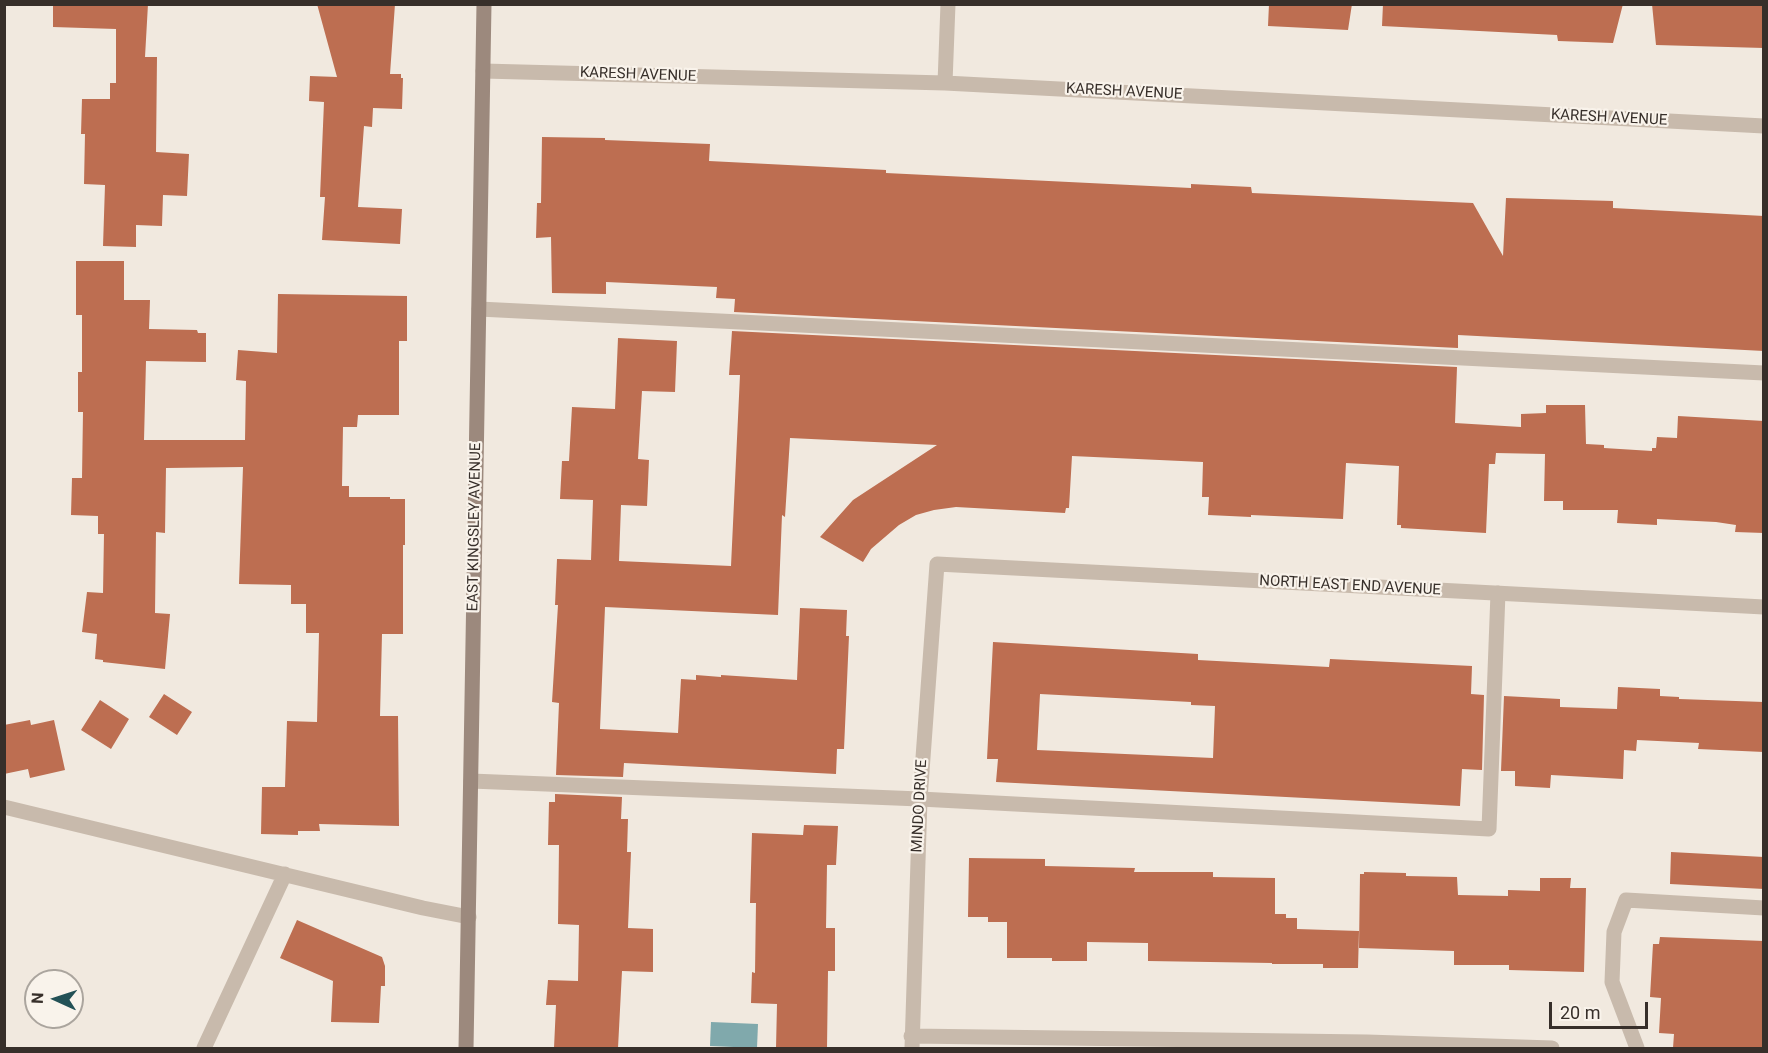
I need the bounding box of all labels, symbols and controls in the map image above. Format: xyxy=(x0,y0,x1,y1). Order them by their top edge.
street label: KARESH AVENUE xyxy=(579,64,697,86)
street label: KARESH AVENUE xyxy=(1065,80,1183,104)
street label: KARESH AVENUE xyxy=(1550,106,1668,130)
street label: EAST KINGSLEY AVENUE xyxy=(465,442,485,612)
street label: NORTH EAST END AVENUE xyxy=(1259,572,1441,600)
street label: MINDO DRIVE xyxy=(909,759,931,853)
north arrow xyxy=(24,969,84,1029)
scale bar xyxy=(1552,990,1651,1028)
text: N xyxy=(28,992,47,1004)
text: 20 m xyxy=(1560,1002,1600,1023)

